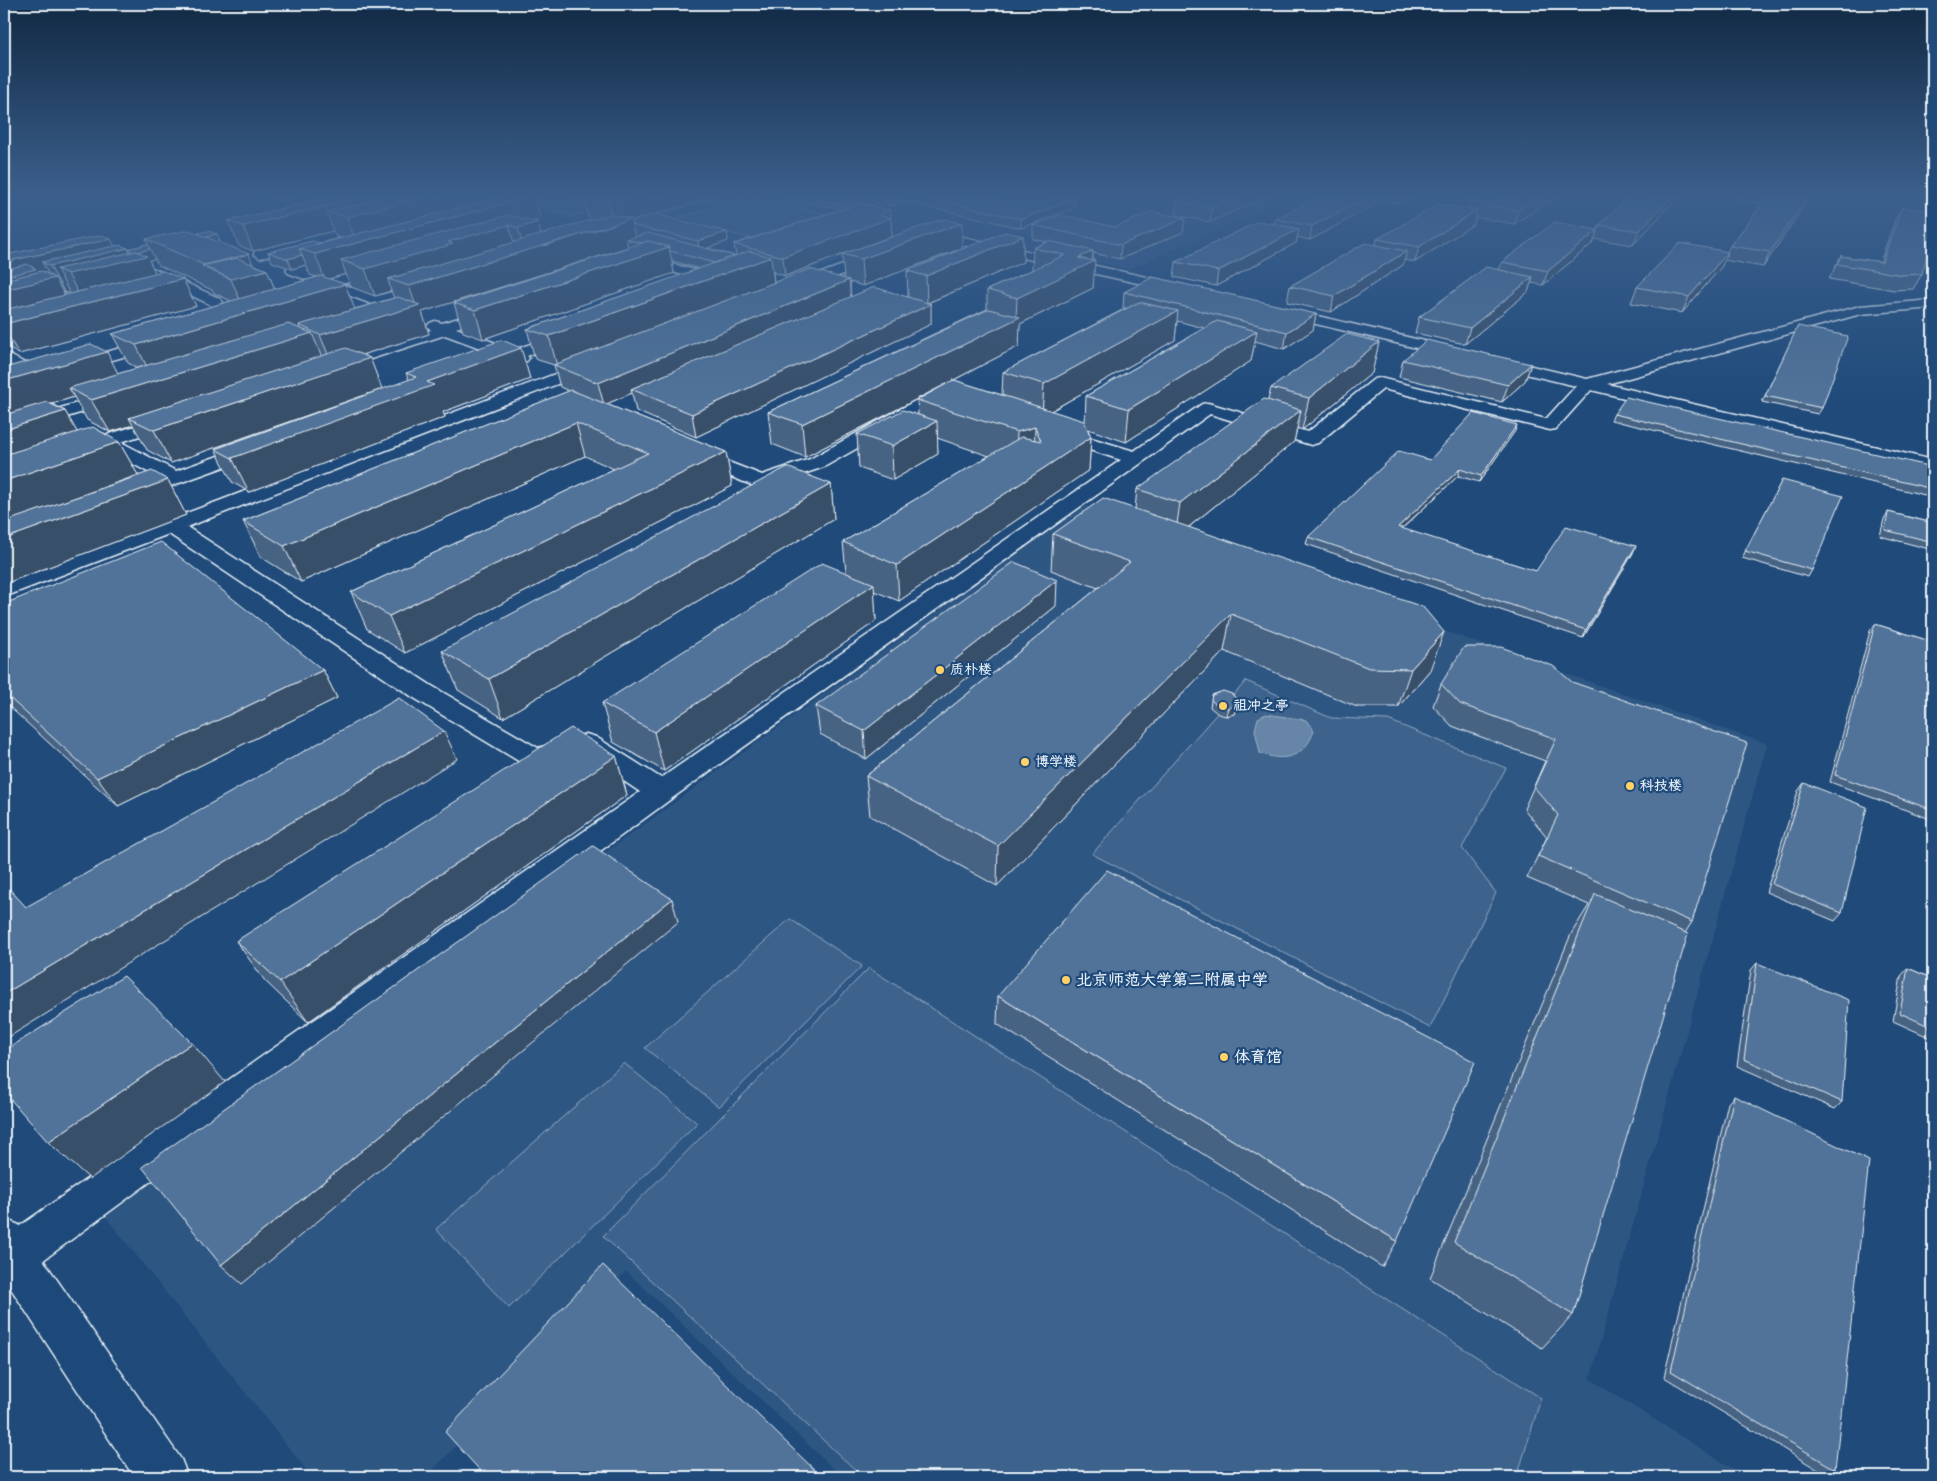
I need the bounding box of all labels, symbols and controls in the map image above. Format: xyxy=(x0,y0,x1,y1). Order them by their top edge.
place label: 质朴楼 xyxy=(950,659,992,681)
marker: 质朴楼 xyxy=(934,664,946,676)
place label: 祖冲之亭 xyxy=(1233,695,1289,717)
marker: 祖冲之亭 xyxy=(1217,700,1229,712)
place label: 博学楼 xyxy=(1035,751,1077,773)
marker: 博学楼 xyxy=(1019,756,1031,768)
place label: 科技楼 xyxy=(1640,775,1682,797)
marker: 科技楼 xyxy=(1624,780,1636,792)
place label: 北京师范大学第二附属中学 xyxy=(1076,968,1268,993)
marker: 北京师范大学第二附属中学 xyxy=(1060,974,1072,986)
place label: 体育馆 xyxy=(1234,1045,1282,1070)
marker: 体育馆 xyxy=(1218,1051,1230,1063)

